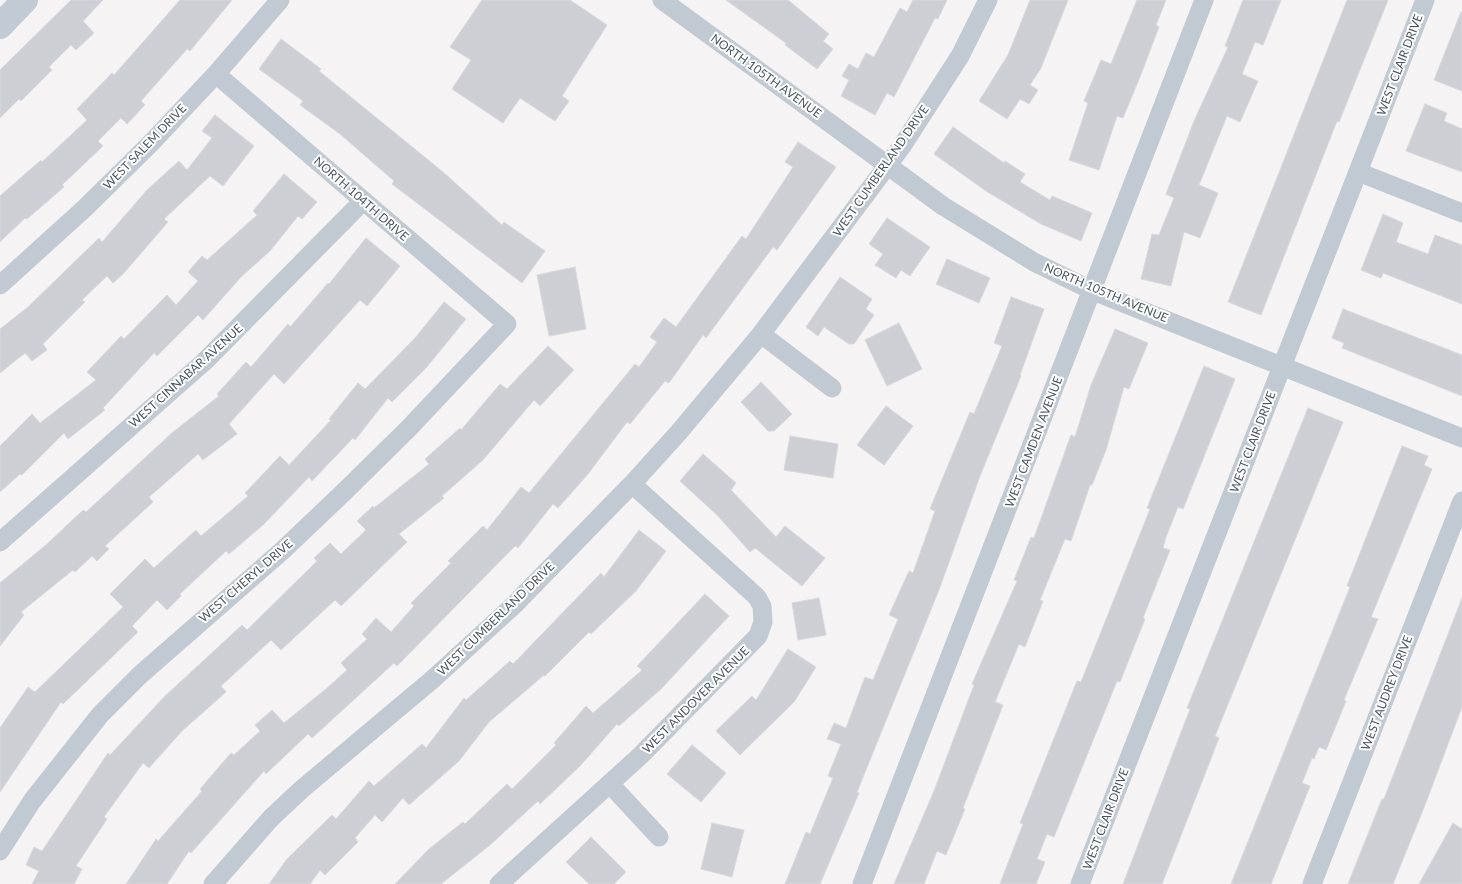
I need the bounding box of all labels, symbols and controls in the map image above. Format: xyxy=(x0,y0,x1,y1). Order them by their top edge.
street label: WEST CLAIR DRIVE xyxy=(1374,12,1426,118)
street label: NORTH 105TH AVENUE xyxy=(708,31,824,121)
street label: WEST SALEM DRIVE xyxy=(101,101,189,193)
street label: WEST CUMBERLAND DRIVE xyxy=(830,103,932,239)
street label: NORTH 104TH DRIVE xyxy=(311,154,411,244)
street label: NORTH 105TH AVENUE xyxy=(1042,260,1170,326)
street label: WEST CINNABAR AVENUE xyxy=(126,321,246,431)
street label: WEST CAMDEN AVENUE xyxy=(1002,375,1066,509)
street label: WEST CLAIR DRIVE xyxy=(1227,389,1279,495)
street label: WEST CHERYL DRIVE xyxy=(196,536,296,626)
street label: WEST CUMBERLAND DRIVE xyxy=(435,559,557,679)
street label: WEST AUDREY DRIVE xyxy=(1358,633,1416,753)
street label: WEST ANDOVER AVENUE xyxy=(640,644,752,756)
street label: WEST CLAIR DRIVE xyxy=(1080,766,1132,872)

